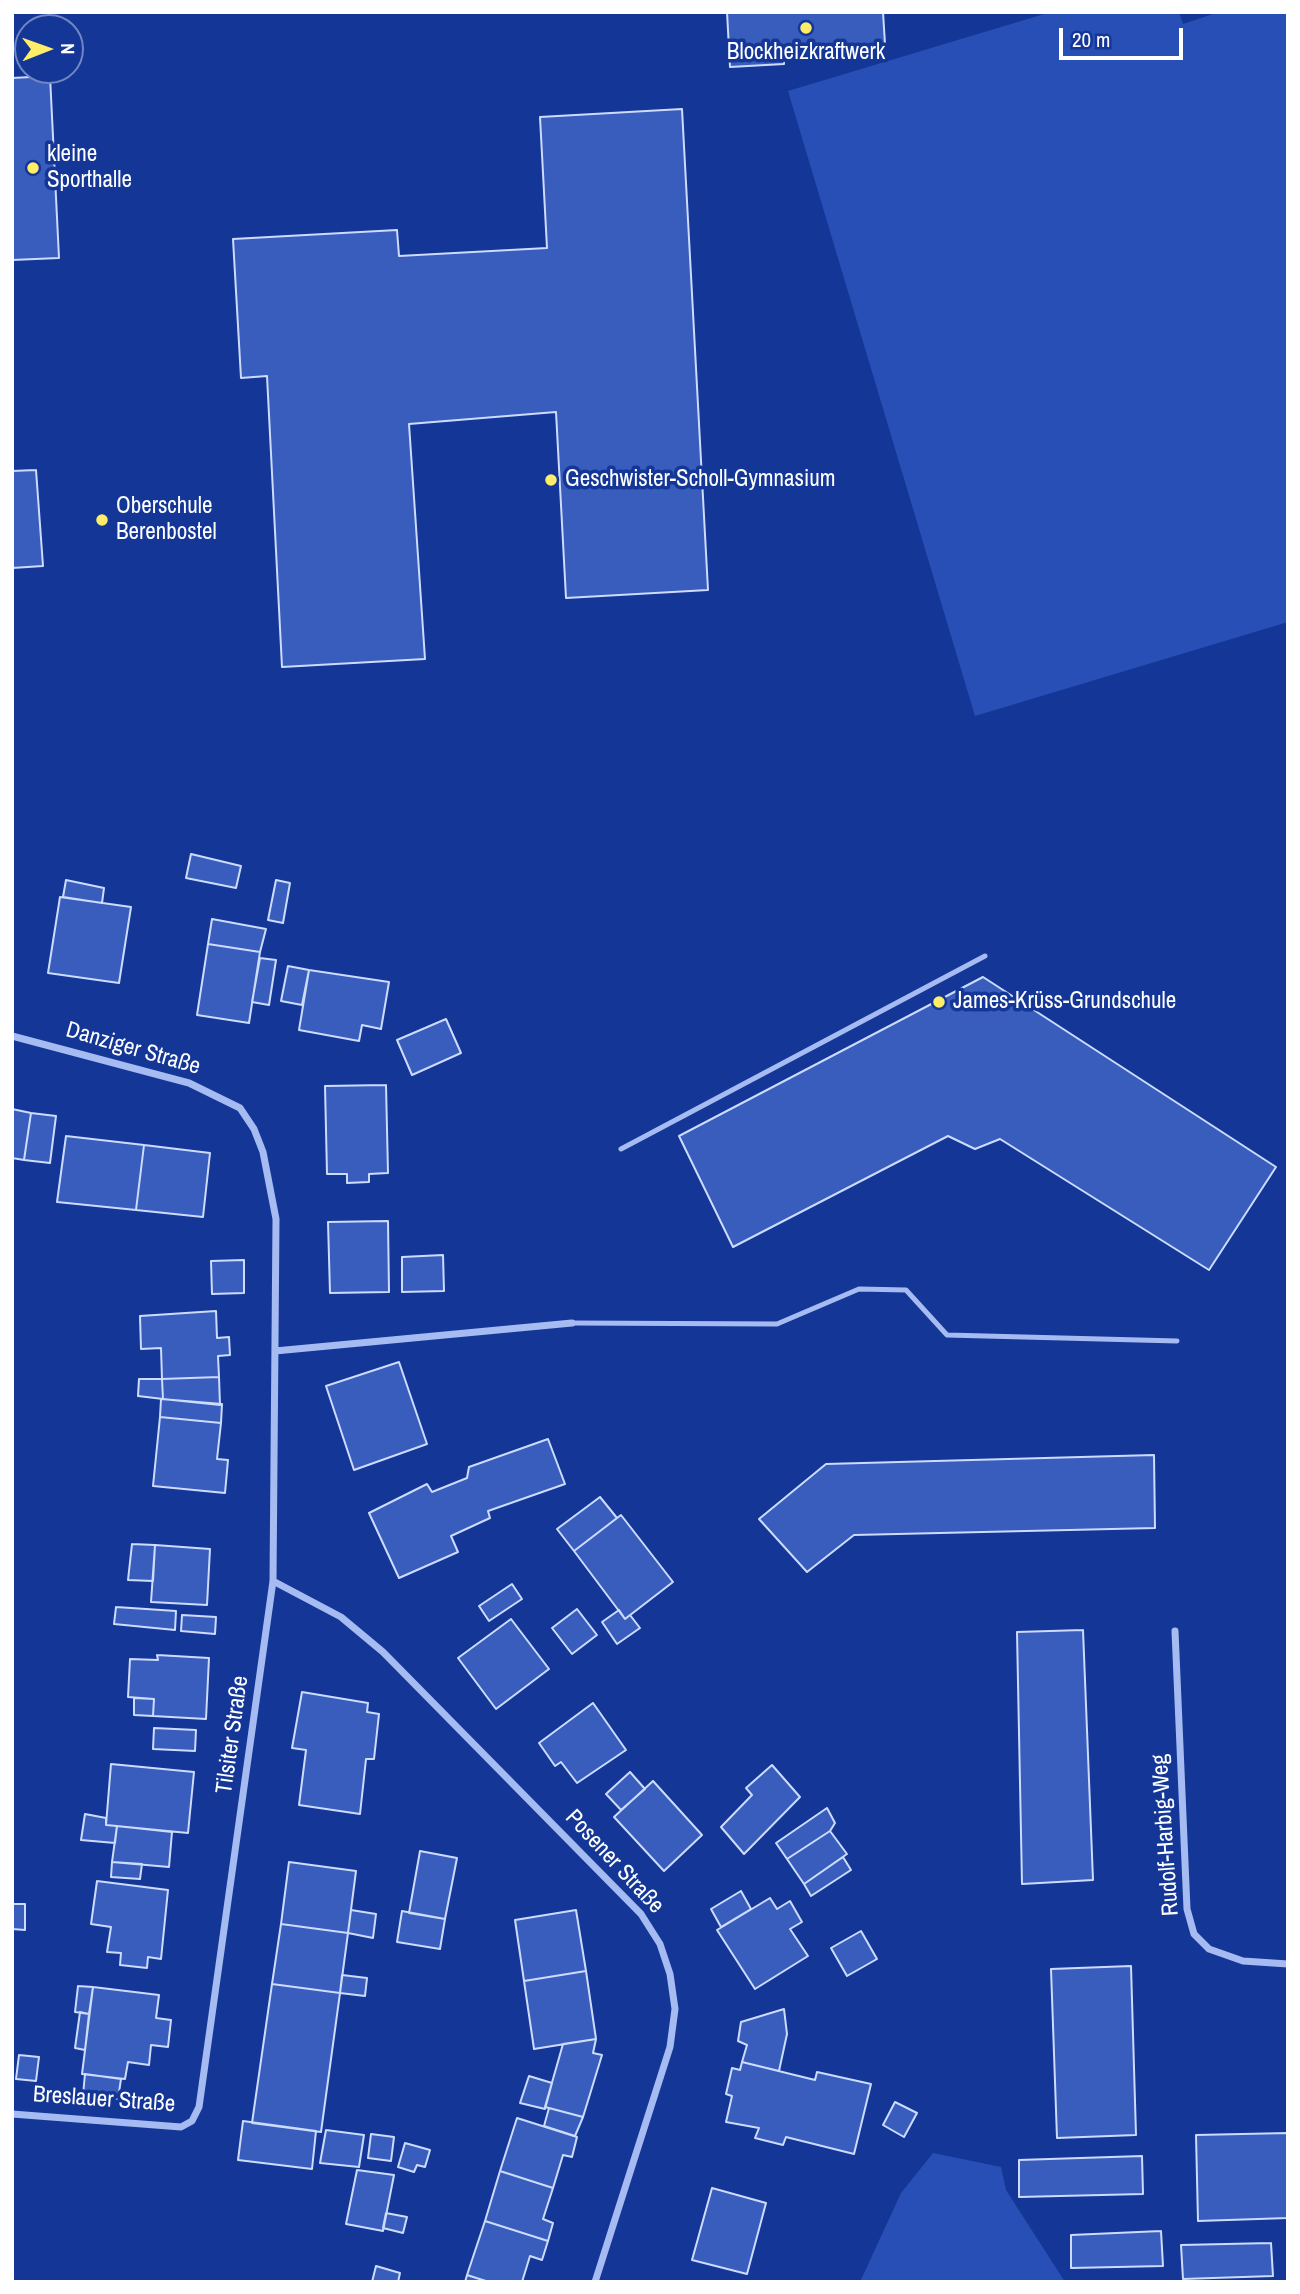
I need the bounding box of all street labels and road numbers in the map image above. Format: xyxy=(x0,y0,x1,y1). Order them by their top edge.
street label: Danziger Straße xyxy=(63,1017,203,1081)
street label: Tilsiter Straße xyxy=(211,1674,255,1796)
street label: Rudolf-Harbig-Weg xyxy=(1147,1753,1185,1917)
street label: Posener Straße xyxy=(559,1804,669,1920)
street label: Breslauer Straße xyxy=(32,2081,176,2119)

